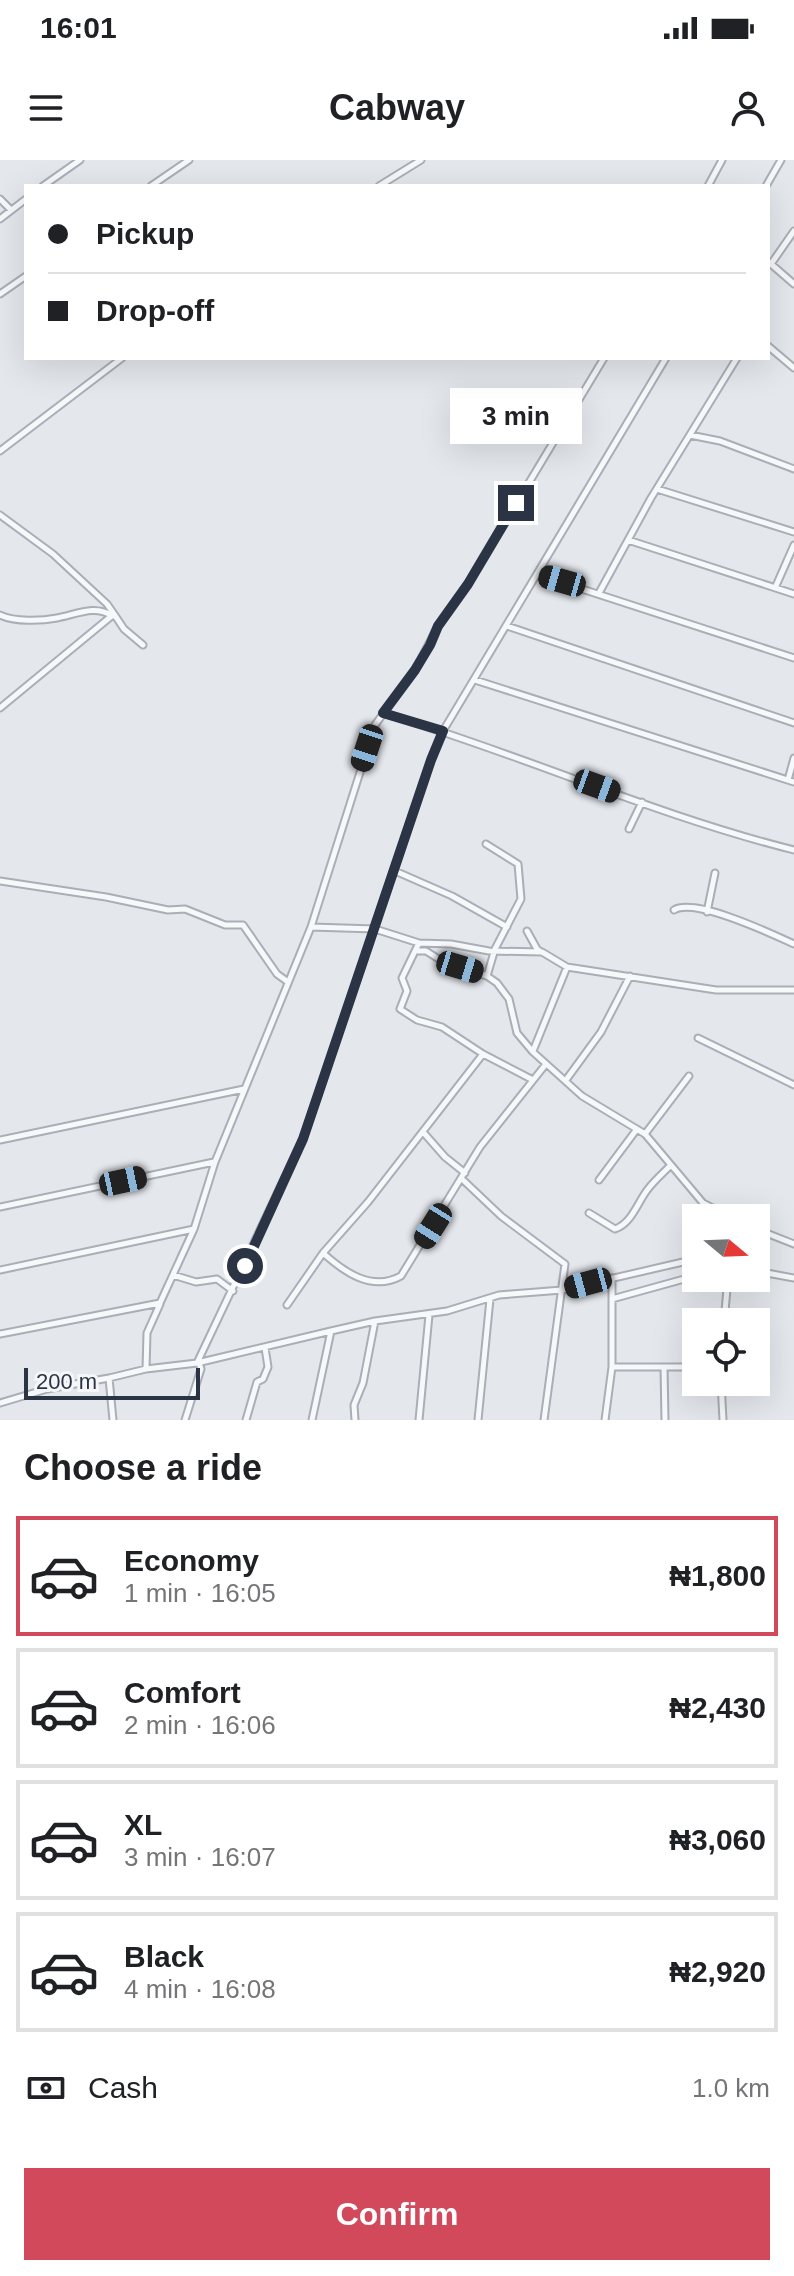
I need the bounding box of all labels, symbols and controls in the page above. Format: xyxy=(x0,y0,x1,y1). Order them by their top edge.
text: 16:01 xyxy=(40,11,117,44)
icon: menu xyxy=(24,86,68,130)
icon: person xyxy=(726,86,770,130)
text: Cabway xyxy=(329,87,465,128)
text: Pickup xyxy=(96,217,194,250)
text: Drop-off xyxy=(96,294,214,327)
callout: 3 min xyxy=(450,387,582,443)
text: 3 min xyxy=(482,401,550,431)
route end xyxy=(498,485,534,521)
car xyxy=(536,563,588,599)
car xyxy=(348,721,386,775)
car xyxy=(570,767,624,805)
car xyxy=(434,949,486,985)
car xyxy=(97,1164,149,1198)
car xyxy=(410,1199,456,1253)
north arrow xyxy=(682,1204,770,1292)
map controls xyxy=(682,1204,770,1396)
route start xyxy=(227,1248,263,1284)
car xyxy=(562,1265,614,1301)
button: locate xyxy=(682,1308,770,1396)
scale bar xyxy=(24,1364,200,1400)
text: 200 m xyxy=(36,1369,97,1394)
text: Choose a ride xyxy=(24,1447,262,1488)
icon: car xyxy=(28,1540,100,1612)
text: Economy xyxy=(124,1544,259,1577)
text: ₦1,800 xyxy=(669,1559,766,1592)
text: 1 min · 16:05 xyxy=(124,1578,276,1608)
icon: car xyxy=(28,1672,100,1744)
text: Comfort xyxy=(124,1676,241,1709)
text: ₦2,430 xyxy=(669,1691,766,1724)
text: 2 min · 16:06 xyxy=(124,1710,276,1740)
icon: car xyxy=(28,1804,100,1876)
text: XL xyxy=(124,1808,162,1841)
text: ₦3,060 xyxy=(669,1823,766,1856)
text: 3 min · 16:07 xyxy=(124,1842,276,1872)
icon: car xyxy=(28,1936,100,2008)
text: Black xyxy=(124,1940,204,1973)
text: ₦2,920 xyxy=(669,1955,766,1988)
text: 4 min · 16:08 xyxy=(124,1974,276,2004)
icon: cash xyxy=(24,2066,68,2110)
text: Cash xyxy=(88,2071,158,2104)
text: 1.0 km xyxy=(692,2073,770,2103)
button: Confirm xyxy=(24,2168,770,2260)

